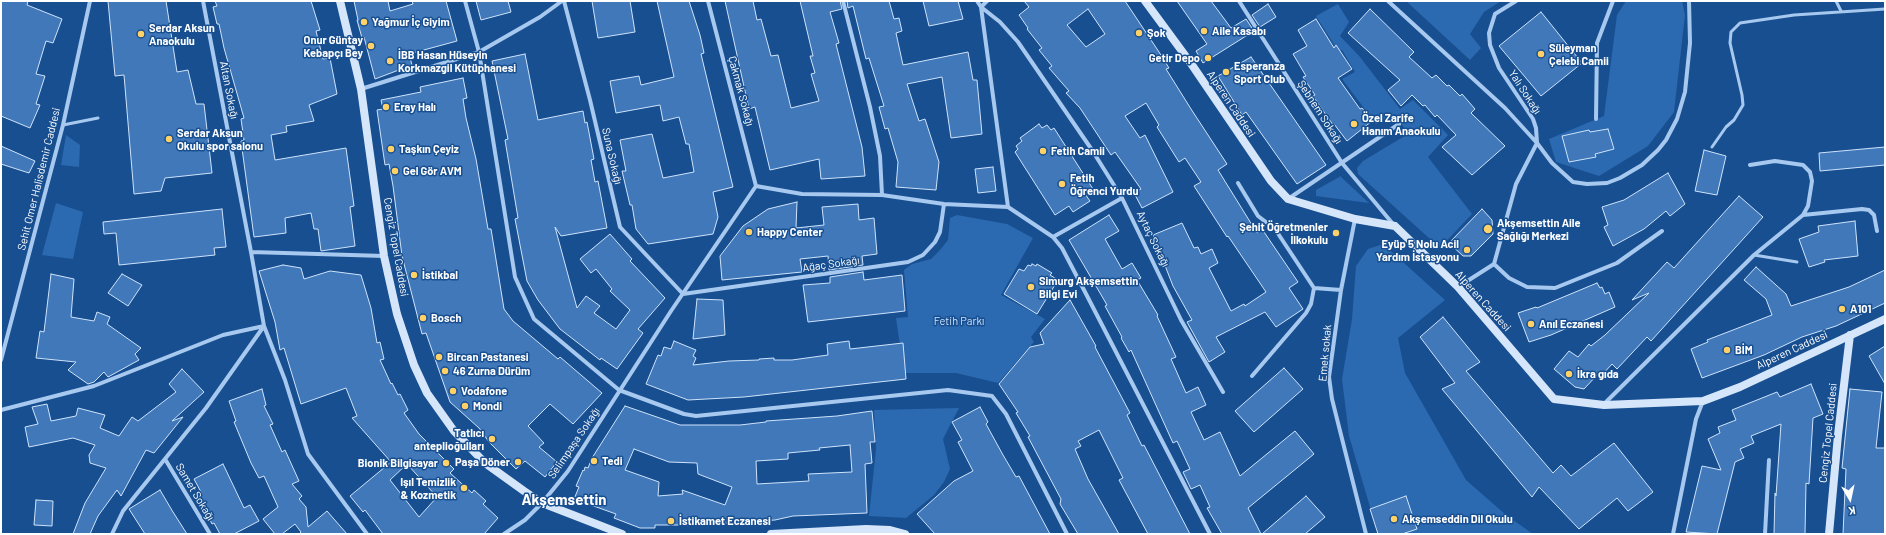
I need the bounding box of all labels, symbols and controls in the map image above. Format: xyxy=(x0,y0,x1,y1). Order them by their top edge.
place label: Yağmur İç Giyim xyxy=(372,15,450,29)
marker: Yağmur İç Giyim xyxy=(359,17,369,27)
place label: Serdar Aksun Anaokulu xyxy=(149,21,215,47)
place label: Aile Kasabı xyxy=(1212,24,1266,38)
place label: Şok xyxy=(1147,26,1166,40)
marker: Aile Kasabı xyxy=(1199,26,1209,36)
marker: Şok xyxy=(1134,28,1144,38)
marker: Serdar Aksun Anaokulu xyxy=(136,29,146,39)
place label: Onur Güntay Kebapçı Bey xyxy=(303,33,363,59)
marker: Onur Güntay Kebapçı Bey xyxy=(366,41,376,51)
place label: Süleyman Çelebi Camii xyxy=(1549,41,1609,67)
place label: İBB Hasan Hüseyin Korkmazgil Kütüphanesi xyxy=(398,48,516,74)
marker: Süleyman Çelebi Camii xyxy=(1536,49,1546,59)
place label: Getir Depo xyxy=(1149,51,1200,65)
marker: Getir Depo xyxy=(1203,53,1213,63)
street label: Çakmak Sokağı xyxy=(725,55,757,127)
marker: İBB Hasan Hüseyin Korkmazgil Kütüphanesi xyxy=(385,56,395,66)
place label: Esperanza Sport Club xyxy=(1234,59,1285,85)
street label: Altan Sokağı xyxy=(217,60,241,120)
marker: Esperanza Sport Club xyxy=(1221,67,1231,77)
street label: Yalı Sokağı xyxy=(1506,67,1544,117)
street label: Alperen Caddesi xyxy=(1204,68,1258,140)
street label: Şebnem Sokağı xyxy=(1295,78,1345,146)
place label: Eray Halı xyxy=(394,100,436,114)
marker: Eray Halı xyxy=(381,102,391,112)
street label: Sehit Omer Halisdemir Caddesi xyxy=(15,106,63,252)
place label: Özel Zarife Hanım Anaokulu xyxy=(1362,111,1441,137)
marker: Özel Zarife Hanım Anaokulu xyxy=(1349,119,1359,129)
place label: Serdar Aksun Okulu spor salonu xyxy=(177,126,263,152)
street label: Suna Sokağı xyxy=(599,126,625,186)
marker: Serdar Aksun Okulu spor salonu xyxy=(164,134,174,144)
place label: Taşkın Çeyiz xyxy=(399,142,459,156)
marker: Taşkın Çeyiz xyxy=(386,144,396,154)
place label: Fetih Camii xyxy=(1051,144,1105,158)
marker: Fetih Camii xyxy=(1038,146,1048,156)
place label: Gel Gör AVM xyxy=(403,164,462,178)
marker: Gel Gör AVM xyxy=(390,166,400,176)
place label: Fetih Öğrenci Yurdu xyxy=(1070,171,1138,197)
marker: Fetih Öğrenci Yurdu xyxy=(1057,179,1067,189)
street label: Cengiz Topel Caddesi xyxy=(381,196,411,298)
street label: Aytaç Sokağı xyxy=(1134,209,1172,269)
place label: Akşemsettin Aile Sağlığı Merkezi xyxy=(1497,216,1581,242)
place label: Şehit Öğretmenler İlkokulu xyxy=(1239,220,1328,246)
marker: Akşemsettin Aile Sağlığı Merkezi xyxy=(1482,223,1494,235)
place label: Happy Center xyxy=(757,225,823,239)
marker: Happy Center xyxy=(744,227,754,237)
marker: Şehit Öğretmenler İlkokulu xyxy=(1331,228,1341,238)
place label: Eyüp 5 Nolu Acil Yardım İstasyonu xyxy=(1376,237,1459,263)
marker: Eyüp 5 Nolu Acil Yardım İstasyonu xyxy=(1462,245,1472,255)
street label: Ağaç Sokağı xyxy=(802,253,860,275)
place label: İstikbal xyxy=(422,268,458,282)
street label: Alperen Caddesi xyxy=(1452,268,1514,334)
marker: İstikbal xyxy=(409,270,419,280)
place label: Simurg Akşemsettin Bilgi Evi xyxy=(1039,274,1138,300)
marker: Simurg Akşemsettin Bilgi Evi xyxy=(1026,282,1036,292)
place label: A101 xyxy=(1850,302,1871,316)
marker: A101 xyxy=(1837,304,1847,314)
place label: Bosch xyxy=(431,311,461,325)
marker: Bosch xyxy=(418,313,428,323)
park label: Fetih Parkı xyxy=(934,314,984,328)
place label: Anıl Eczanesi xyxy=(1539,317,1603,331)
marker: Anıl Eczanesi xyxy=(1526,319,1536,329)
street label: Emek sokak xyxy=(1316,324,1334,382)
street label: Alperen Caddesi xyxy=(1754,328,1830,372)
place label: BİM xyxy=(1735,343,1753,357)
marker: BİM xyxy=(1722,345,1732,355)
place label: Bircan Pastanesi xyxy=(447,350,529,364)
marker: Bircan Pastanesi xyxy=(434,352,444,362)
place label: 46 Zurna Dürüm xyxy=(453,364,530,378)
marker: 46 Zurna Dürüm xyxy=(440,366,450,376)
place label: İkra gıda xyxy=(1577,367,1619,381)
marker: İkra gıda xyxy=(1564,369,1574,379)
street label: Cengiz Topel Caddesi xyxy=(1816,382,1840,484)
place label: Vodafone xyxy=(461,384,507,398)
marker: Vodafone xyxy=(448,386,458,396)
place label: Mondi xyxy=(473,399,502,413)
marker: Mondi xyxy=(460,401,470,411)
street label: Selimpaşa Sokağı xyxy=(545,405,603,481)
place label: Tatlıcı anteplioğulları xyxy=(414,426,484,452)
marker: Tatlıcı anteplioğulları xyxy=(487,434,497,444)
place label: Tedi xyxy=(602,454,623,468)
place label: Paşa Döner xyxy=(455,455,510,469)
place label: Bionik Bilgisayar xyxy=(358,456,438,470)
marker: Tedi xyxy=(589,456,599,466)
marker: Paşa Döner xyxy=(513,457,523,467)
marker: Bionik Bilgisayar xyxy=(441,458,451,468)
street label: Samet Sokağı xyxy=(173,461,217,523)
place label: Işıl Temizlik & Kozmetik xyxy=(400,475,456,501)
north arrow xyxy=(1830,479,1870,519)
marker: Işıl Temizlik & Kozmetik xyxy=(459,483,469,493)
district label: Akşemsettin xyxy=(521,491,607,509)
text: K xyxy=(1848,504,1856,518)
place label: Akşemseddin Dil Okulu xyxy=(1402,512,1513,526)
place label: İstikamet Eczanesi xyxy=(679,514,771,528)
marker: Akşemseddin Dil Okulu xyxy=(1389,514,1399,524)
marker: İstikamet Eczanesi xyxy=(666,516,676,526)

